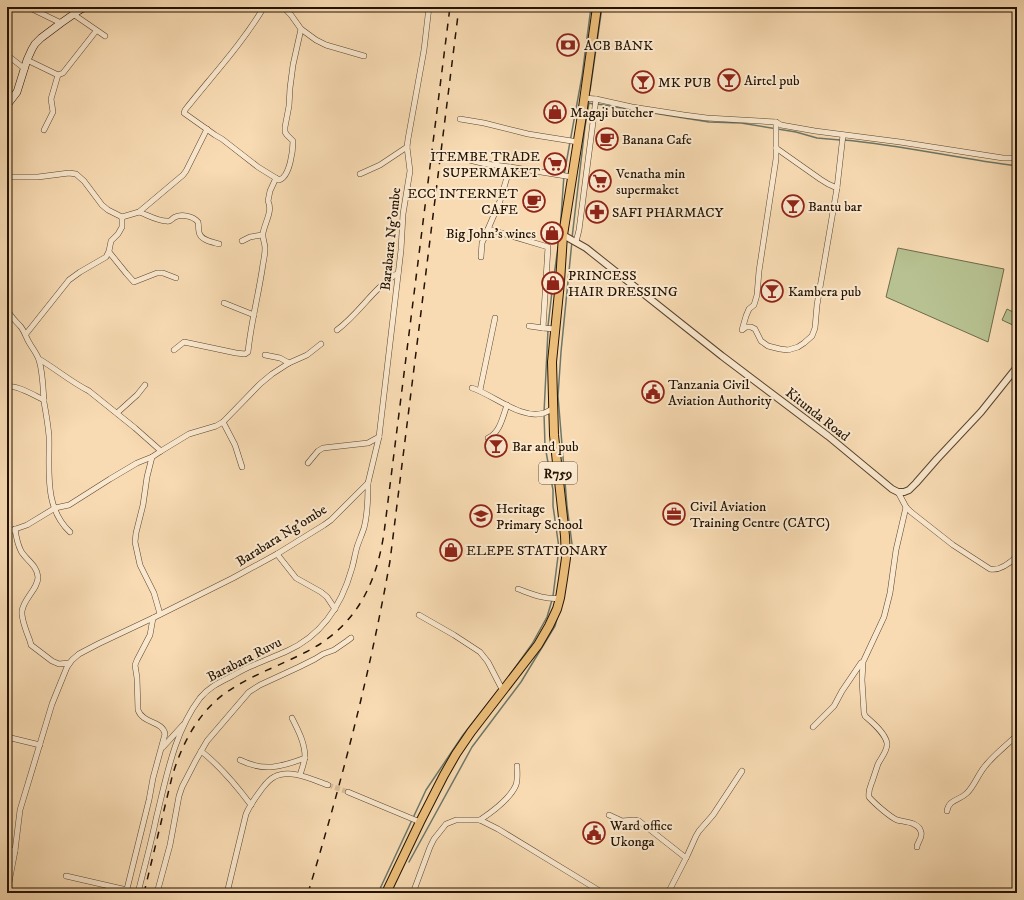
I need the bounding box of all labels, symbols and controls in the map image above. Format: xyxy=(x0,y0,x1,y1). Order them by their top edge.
bank icon: ACB BANK xyxy=(555,32,581,58)
place label: ACB BANK xyxy=(584,37,653,55)
bar icon: Airtel pub xyxy=(716,67,742,93)
bar icon: MK PUB xyxy=(630,69,656,95)
place label: Airtel pub xyxy=(744,72,800,90)
place label: MK PUB xyxy=(658,74,712,92)
shop icon: Magaji butcher xyxy=(542,99,568,125)
place label: Magaji butcher xyxy=(570,104,654,122)
cafe icon: Banana Cafe xyxy=(594,126,620,152)
place label: Banana Cafe xyxy=(622,131,692,149)
place label: ITEMBE TRADE SUPERMAKET xyxy=(430,148,540,182)
supermarket icon: ITEMBE TRADE SUPERMAKET xyxy=(542,151,568,177)
place label: Venatha min supermaket xyxy=(615,165,686,199)
supermarket icon: Venatha min supermaket xyxy=(587,168,613,194)
place label: ECC INTERNET CAFE xyxy=(407,185,518,219)
street label: Barabara Ng'ombe xyxy=(377,186,405,292)
cafe icon: ECC INTERNET CAFE xyxy=(521,188,547,214)
bar icon: Bantu bar xyxy=(780,193,806,219)
place label: Bantu bar xyxy=(808,198,863,216)
pharmacy icon: SAFI PHARMACY xyxy=(584,199,610,225)
place label: SAFI PHARMACY xyxy=(612,204,724,222)
shop icon: Big John's wines xyxy=(539,220,565,246)
place label: Big John's wines xyxy=(446,225,536,243)
place label: PRINCESS HAIR DRESSING xyxy=(568,267,678,301)
shop icon: PRINCESS HAIR DRESSING xyxy=(540,270,566,296)
bar icon: Kambera pub xyxy=(759,278,785,304)
place label: Kambera pub xyxy=(788,283,862,301)
place label: Tanzania Civil Aviation Authority xyxy=(668,376,772,410)
public building icon: Tanzania Civil Aviation Authority xyxy=(640,379,666,405)
street label: Kitunda Road xyxy=(782,384,853,446)
bar icon: Bar and pub xyxy=(483,433,509,459)
place label: Bar and pub xyxy=(512,438,579,456)
road number: R759 xyxy=(539,462,577,484)
place label: Civil Aviation Training Centre (CATC) xyxy=(690,498,830,532)
place label: Heritage Primary School xyxy=(496,500,583,534)
street label: Barabara Ng'ombe xyxy=(233,501,330,571)
office icon: Civil Aviation Training Centre (CATC) xyxy=(661,501,687,527)
school or university icon: Heritage Primary School xyxy=(468,503,494,529)
shop icon: ELEPE STATIONARY xyxy=(438,537,464,563)
place label: ELEPE STATIONARY xyxy=(466,542,607,560)
street label: Barabara Ruvu xyxy=(204,633,285,686)
place label: Ward office Ukonga xyxy=(609,817,673,851)
public building icon: Ward office Ukonga xyxy=(581,820,607,846)

